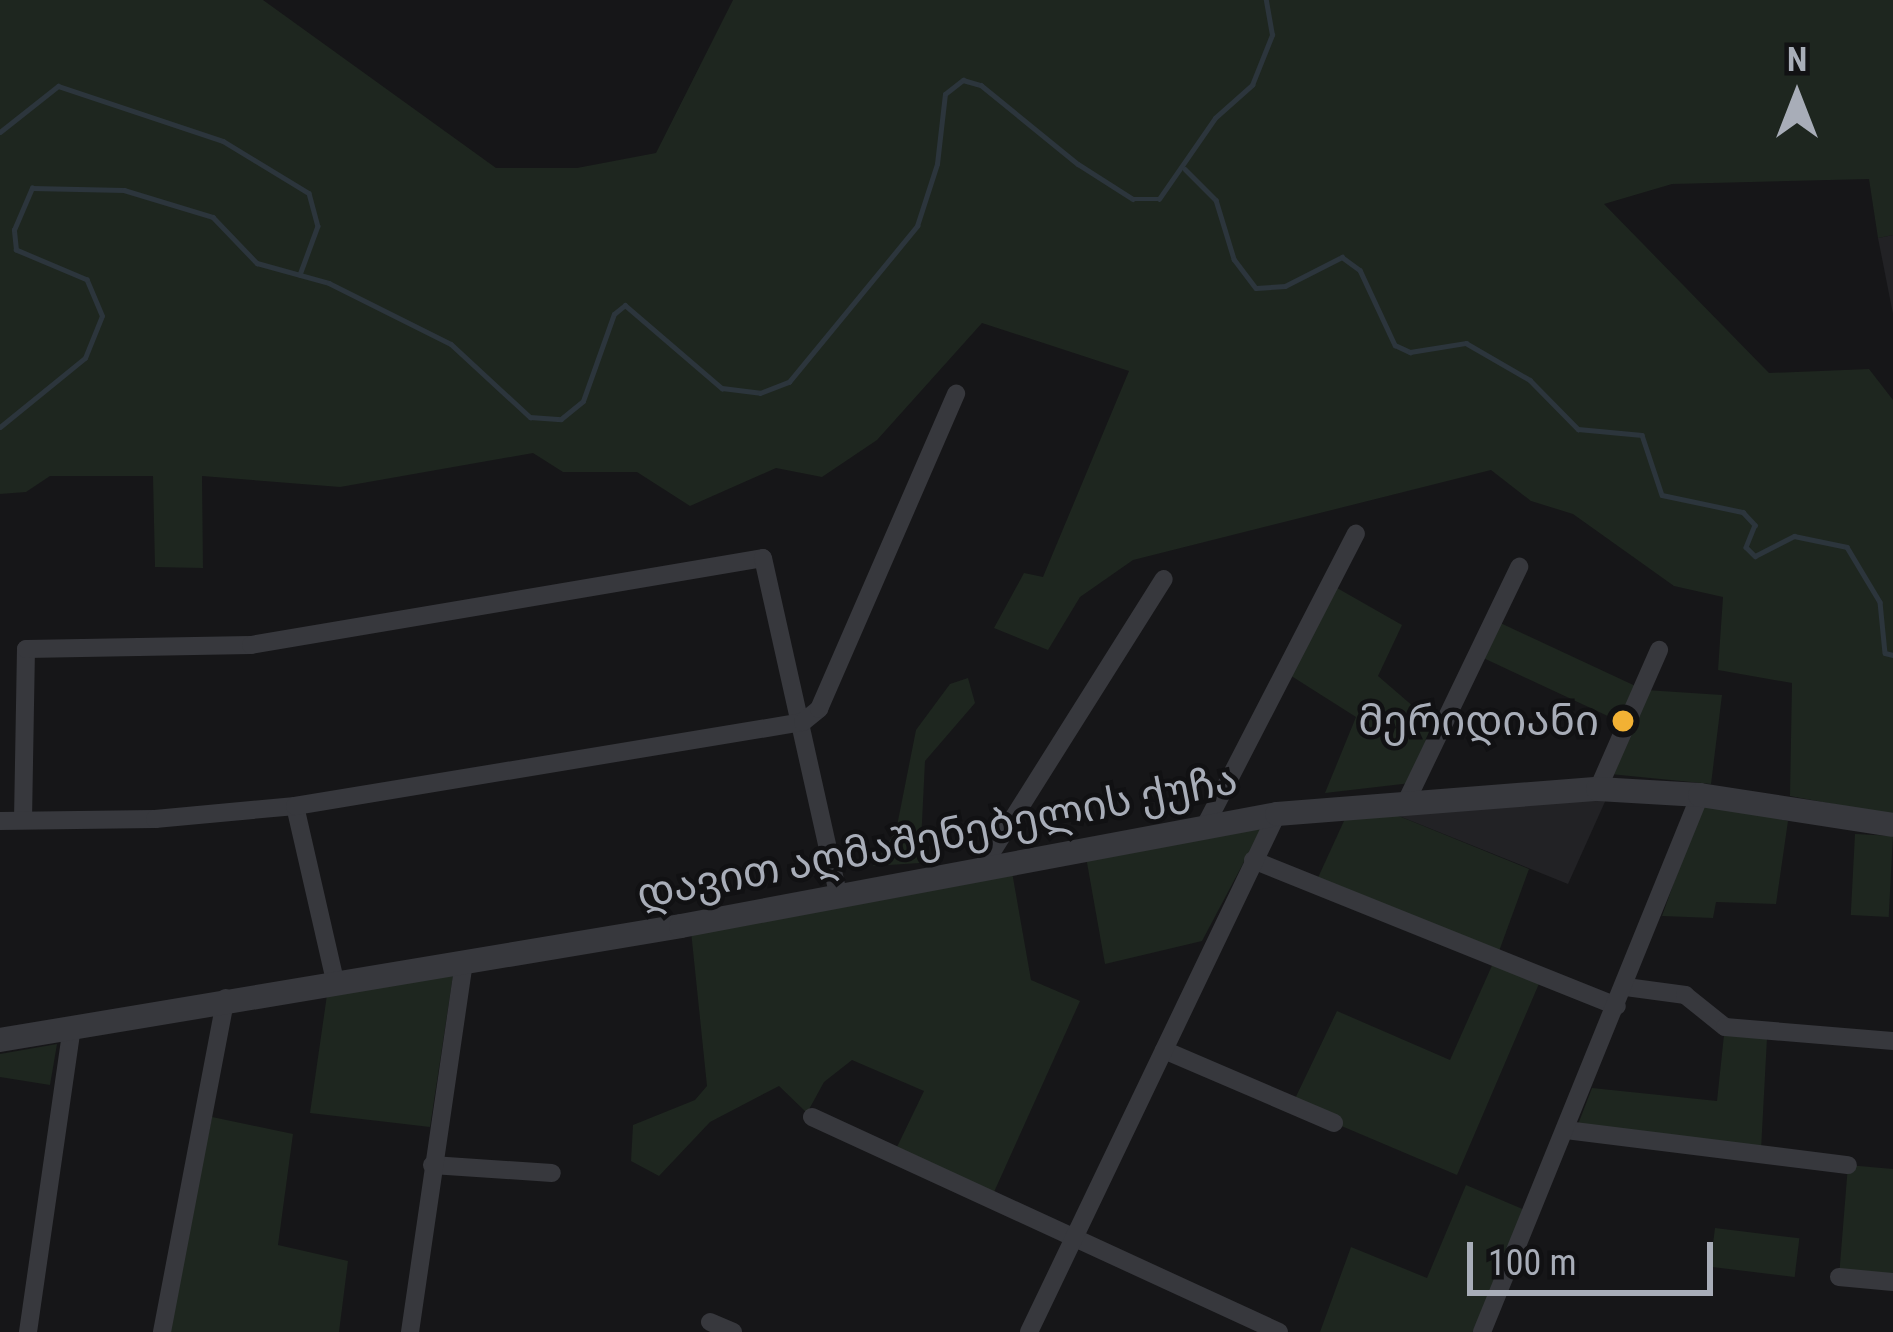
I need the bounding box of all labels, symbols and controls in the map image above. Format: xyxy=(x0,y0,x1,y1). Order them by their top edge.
north arrow xyxy=(1737,36,1857,156)
text: N xyxy=(1787,40,1807,79)
place label: მერიდიანი xyxy=(1358,696,1599,746)
marker: მერიდიანი xyxy=(1610,708,1636,734)
street label: დავით აღმაშენებელის ქუჩა xyxy=(633,754,1241,920)
scale bar xyxy=(1473,1218,1719,1292)
text: 100 m xyxy=(1488,1242,1577,1284)

